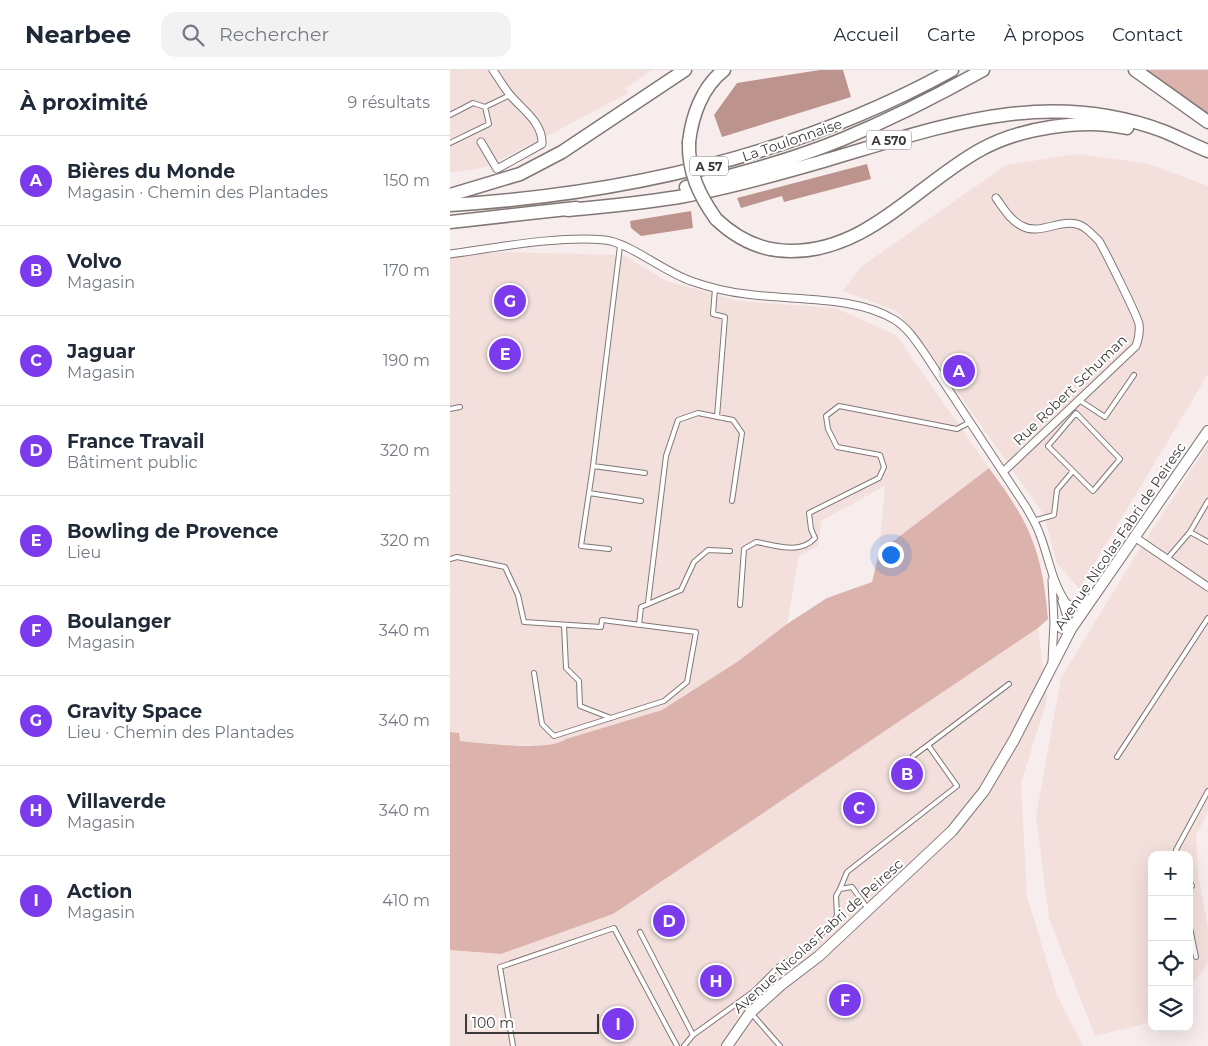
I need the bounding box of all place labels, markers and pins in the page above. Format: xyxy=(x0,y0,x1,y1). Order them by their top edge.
pin: G xyxy=(494,282,526,320)
pin: E xyxy=(489,335,521,373)
pin: A xyxy=(943,352,975,390)
pin: B xyxy=(891,755,923,793)
pin: C xyxy=(843,789,875,827)
pin: D xyxy=(653,902,685,940)
pin: H xyxy=(700,962,732,1000)
pin: F xyxy=(829,981,861,1019)
pin: I xyxy=(602,1005,634,1043)

